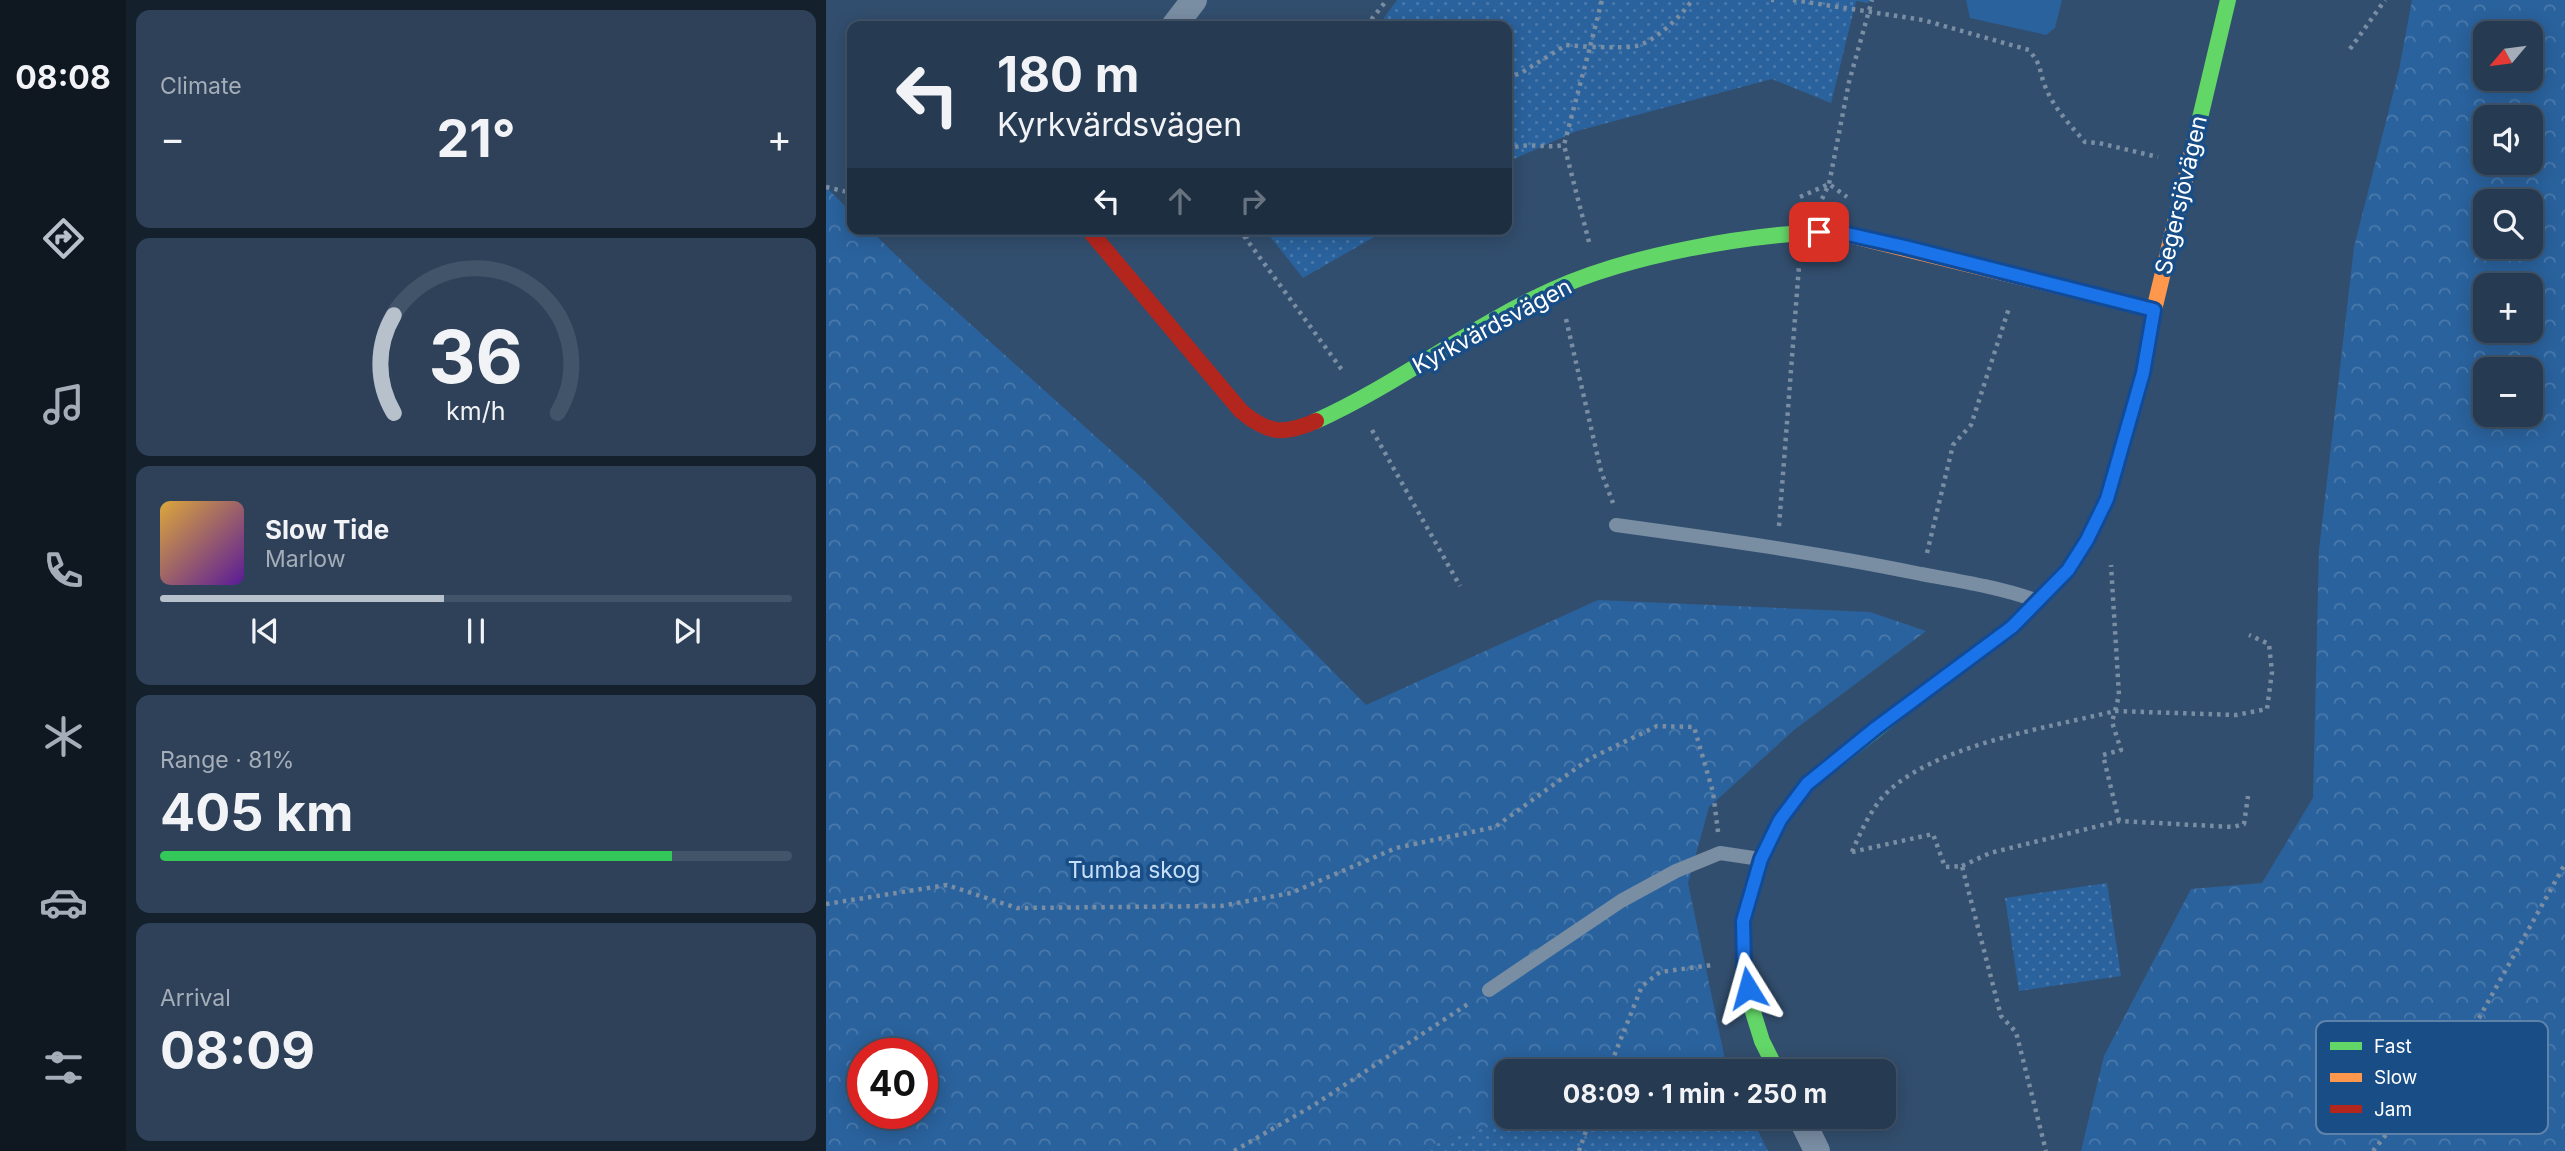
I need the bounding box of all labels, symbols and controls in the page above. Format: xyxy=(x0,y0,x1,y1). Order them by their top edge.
north arrow xyxy=(2473,21,2543,91)
map controls xyxy=(2473,21,2543,427)
text: 180 m xyxy=(997,45,1139,104)
icon: left xyxy=(882,49,973,140)
text: 08:08 xyxy=(15,58,111,97)
text: Climate xyxy=(160,72,242,100)
text: Kyrkvärdsvägen xyxy=(997,105,1242,144)
button: sound xyxy=(2473,105,2543,175)
text: 21° xyxy=(436,107,516,170)
street label: Segersjövägen xyxy=(2149,113,2213,277)
text: − xyxy=(160,115,185,161)
text: + xyxy=(767,115,792,161)
icon: left xyxy=(1088,182,1126,220)
icon: ahead xyxy=(1161,182,1199,220)
icon: right xyxy=(1234,182,1272,220)
button: search xyxy=(2473,189,2543,259)
pin xyxy=(1789,202,1849,262)
icon: arrive xyxy=(1800,213,1838,251)
icon: directions xyxy=(39,214,88,263)
street label: Kyrkvärdsvägen xyxy=(1408,272,1576,380)
button: + xyxy=(2473,273,2543,343)
text: 36 xyxy=(429,313,523,402)
button: − xyxy=(2473,357,2543,427)
icon: music xyxy=(39,380,88,429)
text: km/h xyxy=(446,396,506,426)
text: Slow Tide xyxy=(265,514,389,545)
text: Marlow xyxy=(265,545,345,573)
icon: phone xyxy=(39,546,88,595)
icon: previous xyxy=(246,612,284,650)
icon: pause xyxy=(457,612,495,650)
icon: next xyxy=(668,612,706,650)
icon: climate xyxy=(39,712,88,761)
text: Range · 81% xyxy=(160,746,294,774)
text: 405 km xyxy=(160,781,353,844)
park label: Tumba skog xyxy=(1068,856,1200,884)
icon: car xyxy=(39,878,88,927)
position arrow xyxy=(1711,951,1785,1025)
text: Arrival xyxy=(160,984,231,1012)
text: 08:09 xyxy=(160,1019,315,1082)
legend xyxy=(2316,1021,2548,1134)
text: Fast xyxy=(2374,1035,2412,1058)
speed limit sign: 40 xyxy=(847,1038,938,1129)
icon: filters xyxy=(39,1043,88,1092)
text: Slow xyxy=(2374,1066,2417,1089)
text: 08:09 · 1 min · 250 m xyxy=(1563,1078,1827,1109)
text: Jam xyxy=(2374,1098,2412,1121)

